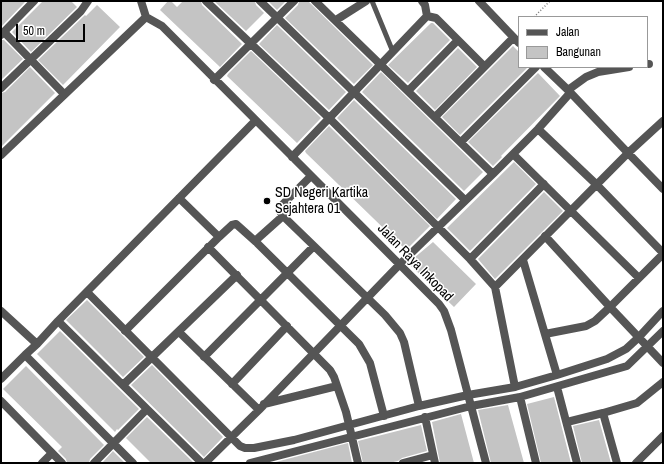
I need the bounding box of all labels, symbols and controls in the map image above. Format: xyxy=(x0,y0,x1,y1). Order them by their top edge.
scale bar xyxy=(18,16,87,42)
legend xyxy=(518,16,648,68)
text: 50 m xyxy=(23,23,45,39)
text: Jalan xyxy=(556,24,580,40)
text: Bangunan xyxy=(556,44,601,60)
place label: SD Negeri Kartika Sejahtera 01 xyxy=(275,185,368,218)
marker: SD Negeri Kartika Sejahtera 01 xyxy=(262,196,272,206)
street label: Jalan Raya Inkopad xyxy=(374,221,456,305)

